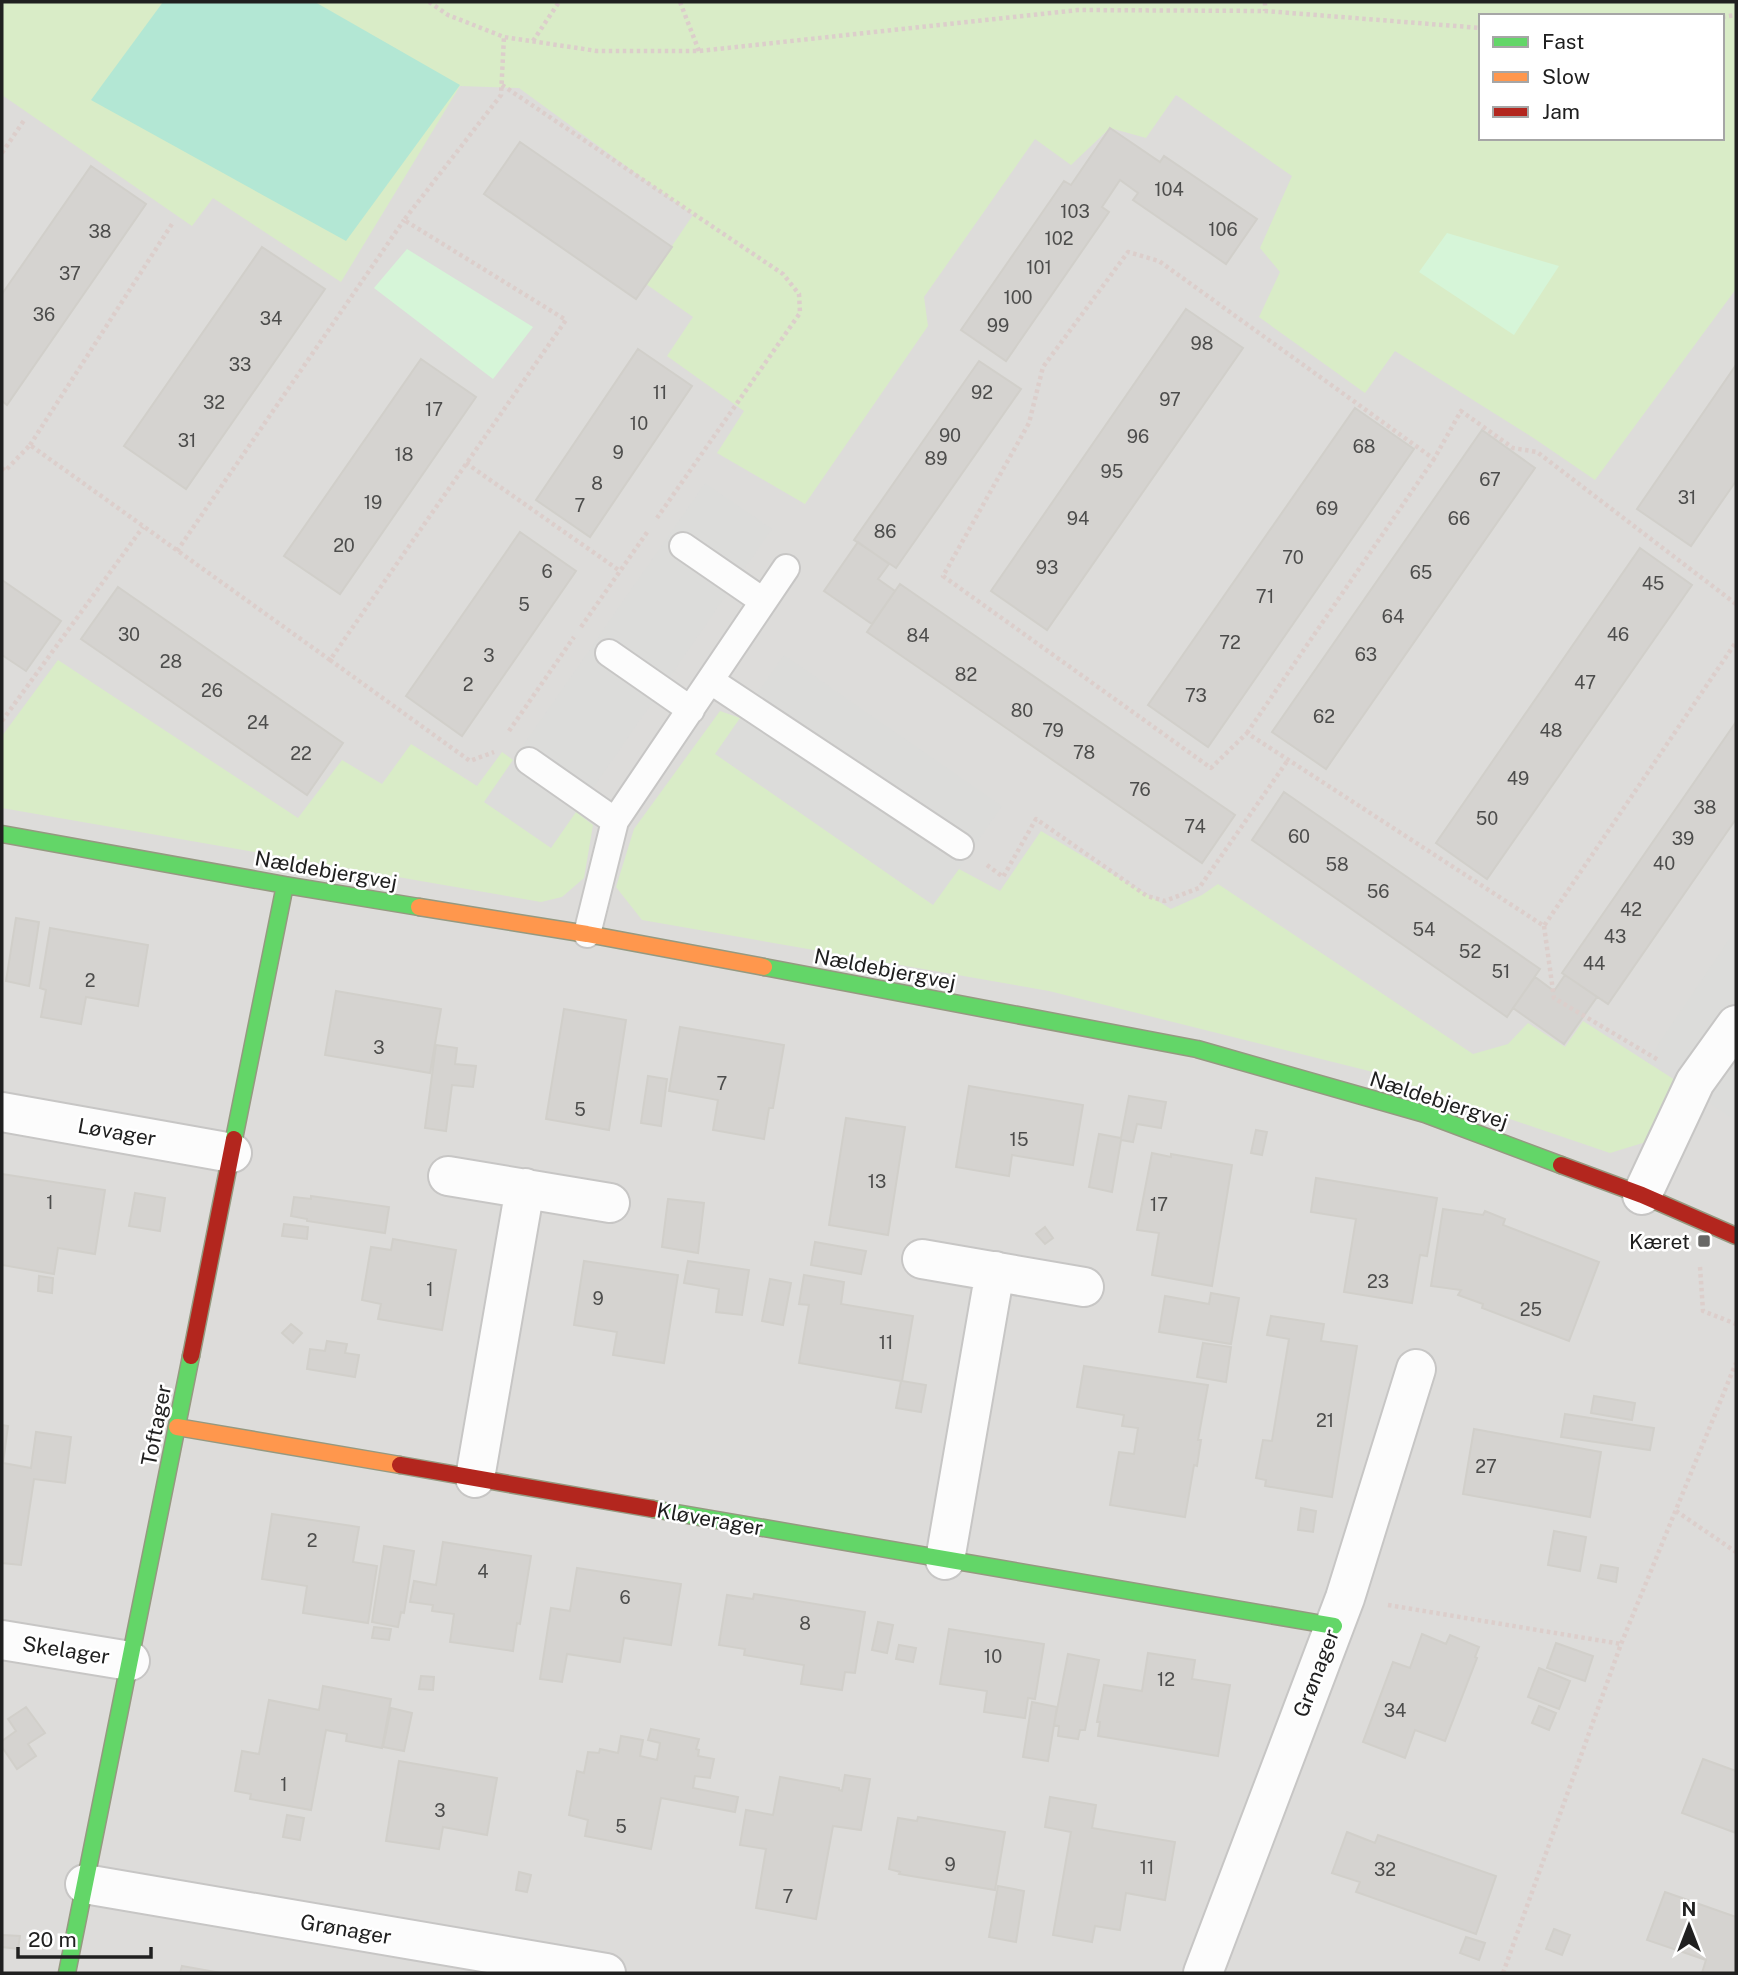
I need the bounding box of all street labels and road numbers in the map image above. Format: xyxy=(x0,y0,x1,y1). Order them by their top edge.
street label: Nældebjergvej xyxy=(253,845,399,895)
street label: Nældebjergvej xyxy=(812,943,958,995)
street label: Nældebjergvej xyxy=(1367,1066,1511,1134)
street label: Løvager xyxy=(76,1113,158,1151)
street label: Toftager xyxy=(136,1382,176,1468)
street label: Kløverager xyxy=(655,1497,765,1541)
street label: Grønager xyxy=(1288,1625,1344,1721)
street label: Skelager xyxy=(21,1631,111,1669)
street label: Grønager xyxy=(298,1909,394,1949)

